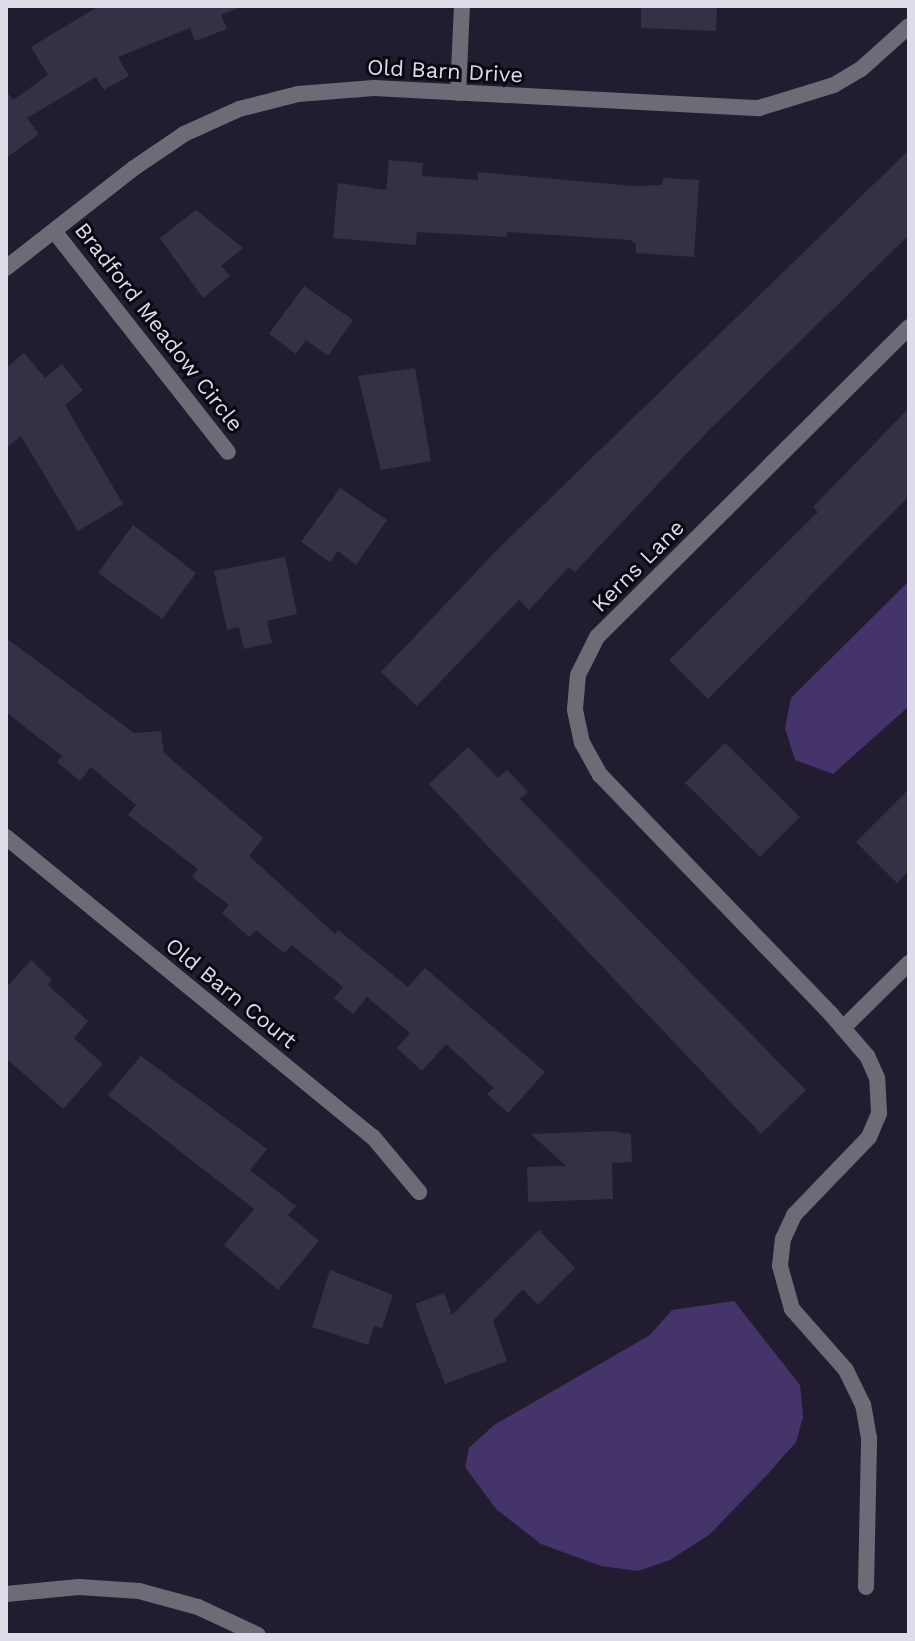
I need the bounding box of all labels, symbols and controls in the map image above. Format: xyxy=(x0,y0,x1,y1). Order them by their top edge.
street label: Old Barn Drive xyxy=(366,54,524,88)
street label: Bradford Meadow Circle xyxy=(69,217,249,437)
street label: Kerns Lane xyxy=(586,514,690,618)
street label: Old Barn Court xyxy=(160,932,302,1054)

